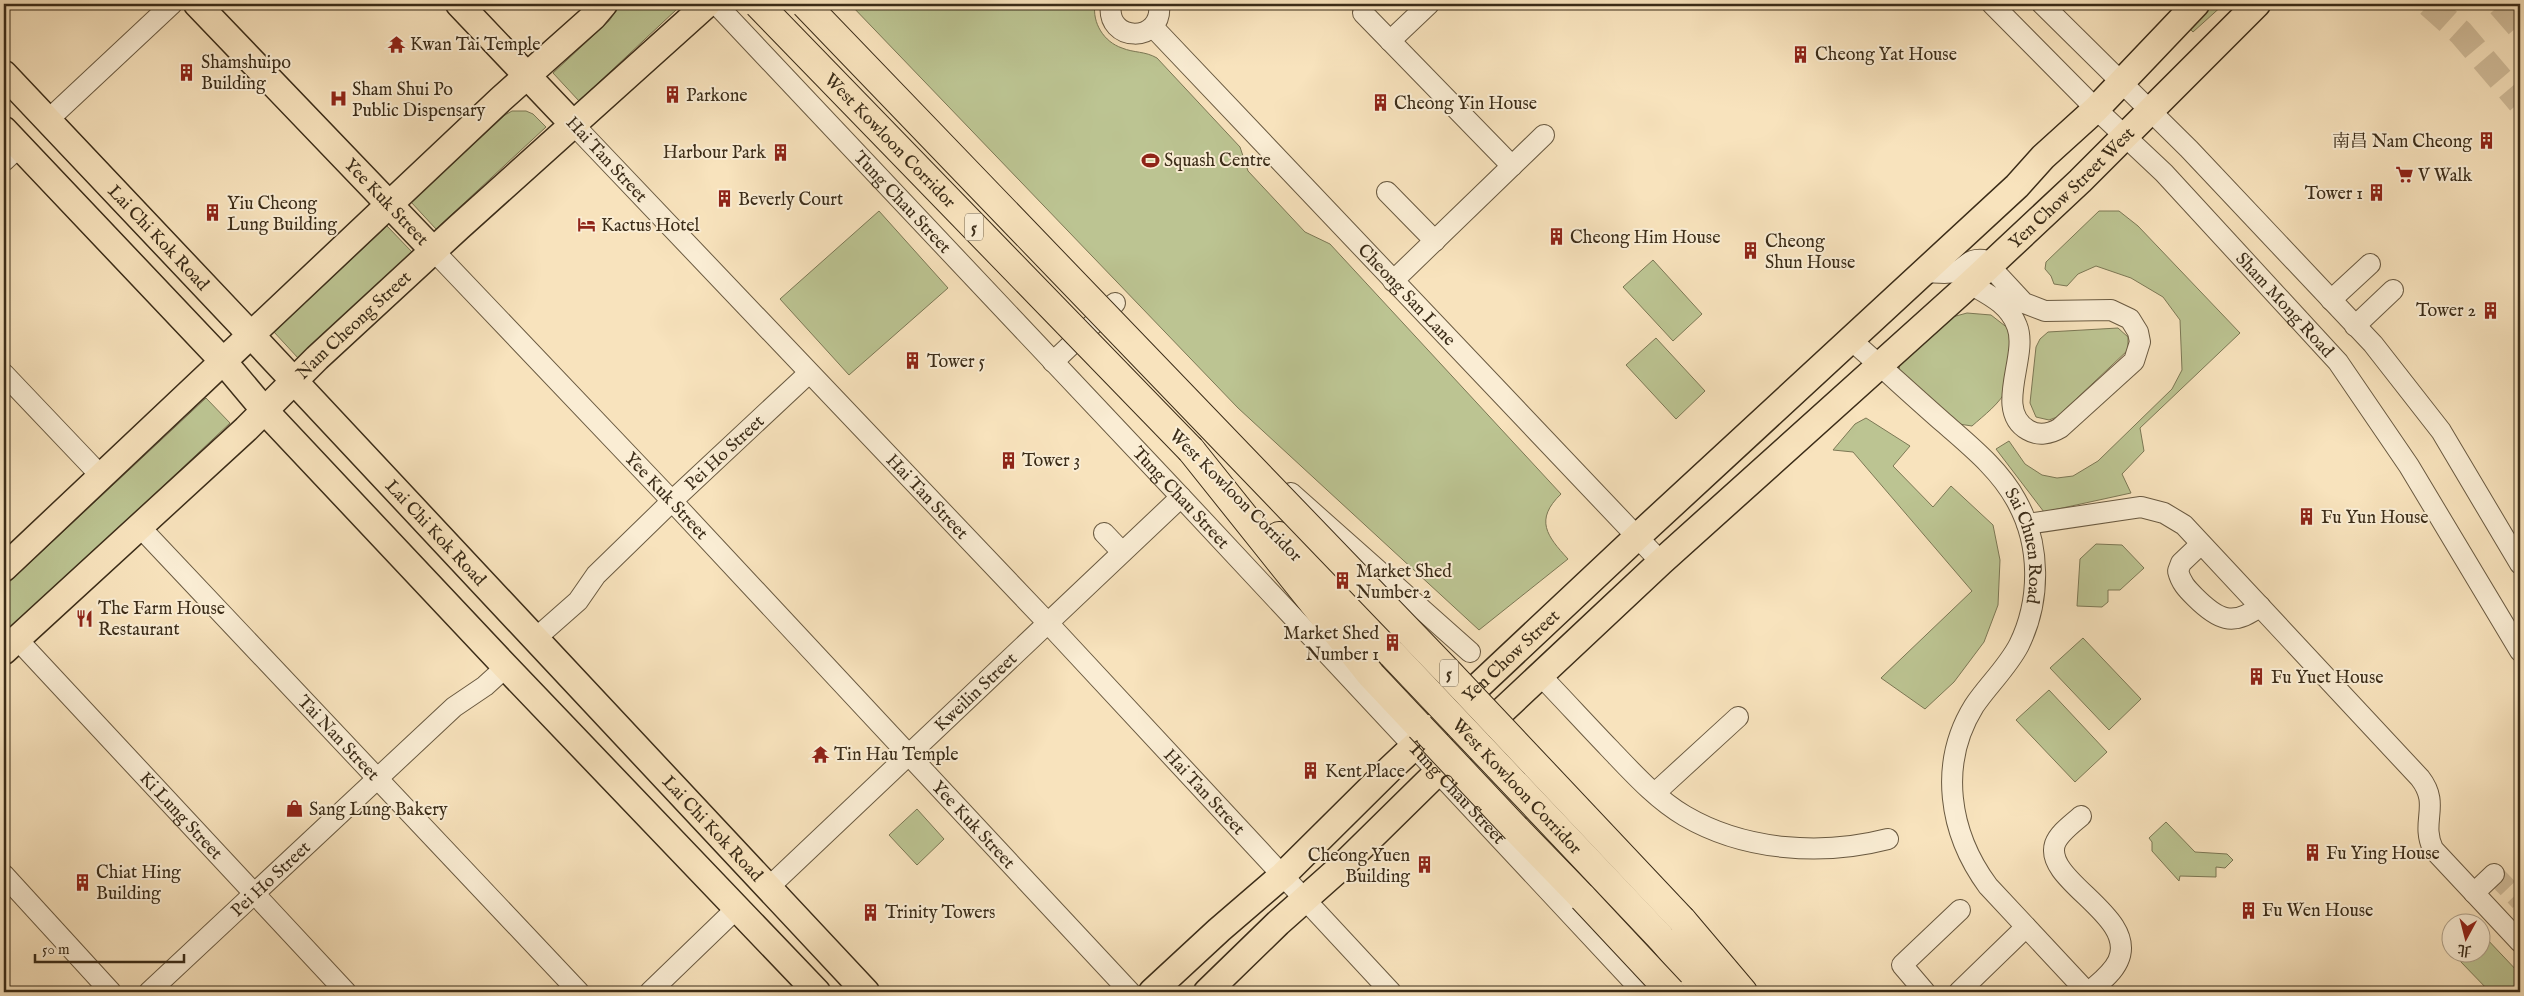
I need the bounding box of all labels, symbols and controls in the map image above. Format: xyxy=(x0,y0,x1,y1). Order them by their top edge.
temple icon: Kwan Tai Temple xyxy=(386,34,406,54)
place label: Kwan Tai Temple xyxy=(410,34,540,57)
building icon: Cheong Yat House xyxy=(1791,44,1811,64)
place label: Cheong Yat House xyxy=(1815,44,1957,67)
place label: Shamshuipo Building xyxy=(201,52,291,96)
building icon: Shamshuipo Building xyxy=(177,62,197,82)
street label: West Kowloon Corridor xyxy=(819,69,960,214)
place label: Sham Shui Po Public Dispensary xyxy=(352,79,486,123)
building icon: Parkone xyxy=(662,85,682,105)
place label: Parkone xyxy=(686,85,748,108)
hospital icon: Sham Shui Po Public Dispensary xyxy=(328,89,348,109)
building icon: Cheong Yin House xyxy=(1370,93,1390,113)
place label: Cheong Yin House xyxy=(1394,93,1537,116)
street label: Hai Tan Street xyxy=(560,112,652,208)
street label: Yen Chow Street West xyxy=(2005,123,2140,255)
place label: 南昌 Nam Cheong xyxy=(2332,131,2472,154)
building icon: 南昌 Nam Cheong xyxy=(2476,131,2496,151)
place label: Harbour Park xyxy=(663,142,766,165)
building icon: Harbour Park xyxy=(770,142,790,162)
street label: Tung Chau Street xyxy=(848,147,955,259)
sports icon: Squash Centre xyxy=(1140,150,1160,170)
place label: Squash Centre xyxy=(1164,150,1271,173)
street label: Yee Kuk Street xyxy=(338,154,433,251)
supermarket icon: V Walk xyxy=(2394,165,2414,185)
place label: V Walk xyxy=(2417,165,2472,188)
street label: Lai Chi Kok Road xyxy=(102,181,213,297)
place label: Tower 1 xyxy=(2305,183,2363,206)
building icon: Tower 1 xyxy=(2367,183,2387,203)
building icon: Beverly Court xyxy=(714,189,734,209)
place label: Beverly Court xyxy=(738,189,843,212)
place label: Yiu Cheong Lung Building xyxy=(227,193,337,237)
building icon: Yiu Cheong Lung Building xyxy=(203,203,223,223)
road number: 5 xyxy=(965,213,983,240)
hotel icon: Kactus Hotel xyxy=(577,215,597,235)
place label: Kactus Hotel xyxy=(601,215,700,238)
building icon: Cheong Him House xyxy=(1546,227,1566,247)
place label: Cheong Him House xyxy=(1570,227,1720,250)
place label: Cheong Shun House xyxy=(1765,231,1855,275)
street label: Cheong San Lane xyxy=(1352,240,1460,352)
building icon: Cheong Shun House xyxy=(1741,241,1761,261)
street label: Sham Mong Road xyxy=(2230,248,2338,363)
street label: Nam Cheong Street xyxy=(292,267,417,385)
place label: Tower 2 xyxy=(2416,300,2476,323)
building icon: Tower 2 xyxy=(2480,300,2500,320)
building icon: Tower 5 xyxy=(903,351,923,371)
place label: Tower 5 xyxy=(927,351,986,374)
street label: Pei Ho Street xyxy=(680,411,770,496)
street label: West Kowloon Corridor xyxy=(1163,425,1307,568)
street label: Tung Chau Street xyxy=(1126,442,1234,555)
street label: Yee Kuk Street xyxy=(619,448,712,545)
street label: Hai Tan Street xyxy=(880,450,972,545)
building icon: Tower 3 xyxy=(998,450,1018,470)
place label: Tower 3 xyxy=(1022,450,1080,473)
street label: Lai Chi Kok Road xyxy=(380,476,490,592)
street label: Sai Chuen Road xyxy=(1998,484,2045,606)
building icon: Fu Yun House xyxy=(2297,507,2317,527)
place label: Fu Yun House xyxy=(2321,507,2429,530)
place label: Market Shed Number 2 xyxy=(1356,561,1452,605)
building icon: Market Shed Number 2 xyxy=(1332,571,1352,591)
place label: The Farm House Restaurant xyxy=(98,598,225,642)
street label: Yen Chow Street xyxy=(1458,605,1565,708)
restaurant icon: The Farm House Restaurant xyxy=(74,608,94,628)
place label: Market Shed Number 1 xyxy=(1283,623,1379,667)
building icon: Market Shed Number 1 xyxy=(1383,633,1403,653)
street label: Kweilin Street xyxy=(930,648,1022,737)
road number: 5 xyxy=(1440,660,1458,686)
building icon: Fu Yuet House xyxy=(2247,667,2267,687)
place label: Fu Yuet House xyxy=(2271,667,2383,690)
street label: Tai Nan Street xyxy=(292,691,384,786)
street label: West Kowloon Corridor xyxy=(1446,714,1586,860)
street label: Tung Chau Street xyxy=(1402,737,1509,850)
temple icon: Tin Hau Temple xyxy=(810,744,830,764)
place label: Tin Hau Temple xyxy=(834,744,958,767)
street label: Hai Tan Street xyxy=(1158,744,1249,841)
building icon: Kent Place xyxy=(1301,761,1321,781)
place label: Kent Place xyxy=(1325,761,1405,784)
street label: Ki Lung Street xyxy=(134,768,227,865)
street label: Lai Chi Kok Road xyxy=(656,771,767,888)
street label: Yee Kuk Street xyxy=(926,777,1019,874)
shop icon: Sang Lung Bakery xyxy=(285,799,305,819)
place label: Sang Lung Bakery xyxy=(309,799,448,822)
street label: Pei Ho Street xyxy=(227,837,316,923)
building icon: Fu Ying House xyxy=(2302,843,2322,863)
place label: Fu Ying House xyxy=(2326,843,2440,866)
place label: Cheong Yuen Building xyxy=(1308,845,1410,889)
building icon: Cheong Yuen Building xyxy=(1414,855,1434,875)
place label: Chiat Hing Building xyxy=(96,862,181,906)
building icon: Chiat Hing Building xyxy=(72,872,92,892)
building icon: Fu Wen House xyxy=(2238,900,2258,920)
place label: Fu Wen House xyxy=(2262,900,2373,923)
building icon: Trinity Towers xyxy=(861,902,881,922)
place label: Trinity Towers xyxy=(885,902,995,925)
north arrow xyxy=(2442,914,2492,964)
scale bar xyxy=(35,931,184,963)
text: 50 m xyxy=(42,940,70,959)
text: 北 xyxy=(2456,940,2473,960)

